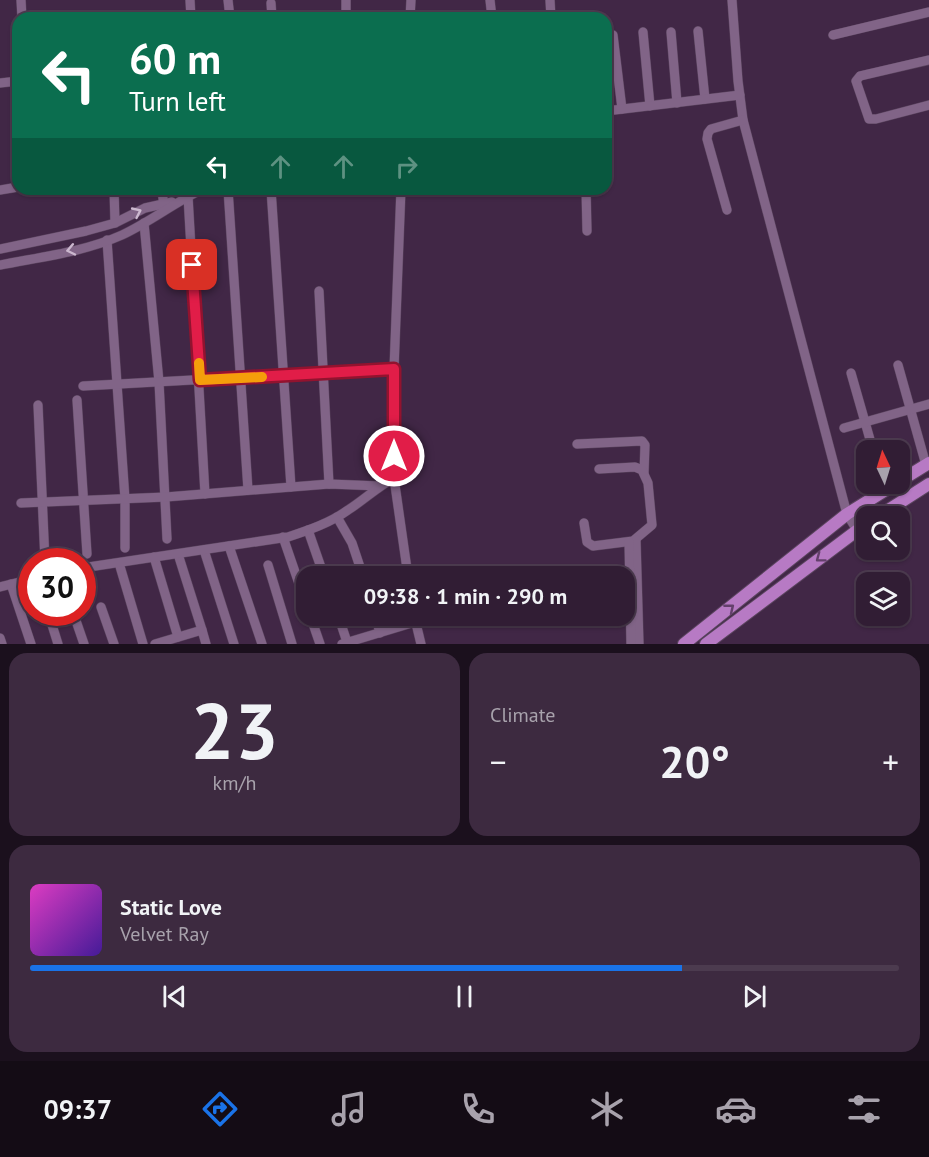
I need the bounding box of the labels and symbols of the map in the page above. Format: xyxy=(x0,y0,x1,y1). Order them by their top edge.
one-way arrow xyxy=(131,208,142,220)
pin xyxy=(166,239,217,290)
one-way arrow xyxy=(66,243,76,256)
position arrow xyxy=(362,424,426,488)
north arrow xyxy=(856,440,910,494)
speed limit sign: 30 xyxy=(18,548,96,626)
one-way arrow xyxy=(815,550,826,561)
one-way arrow xyxy=(723,604,734,615)

